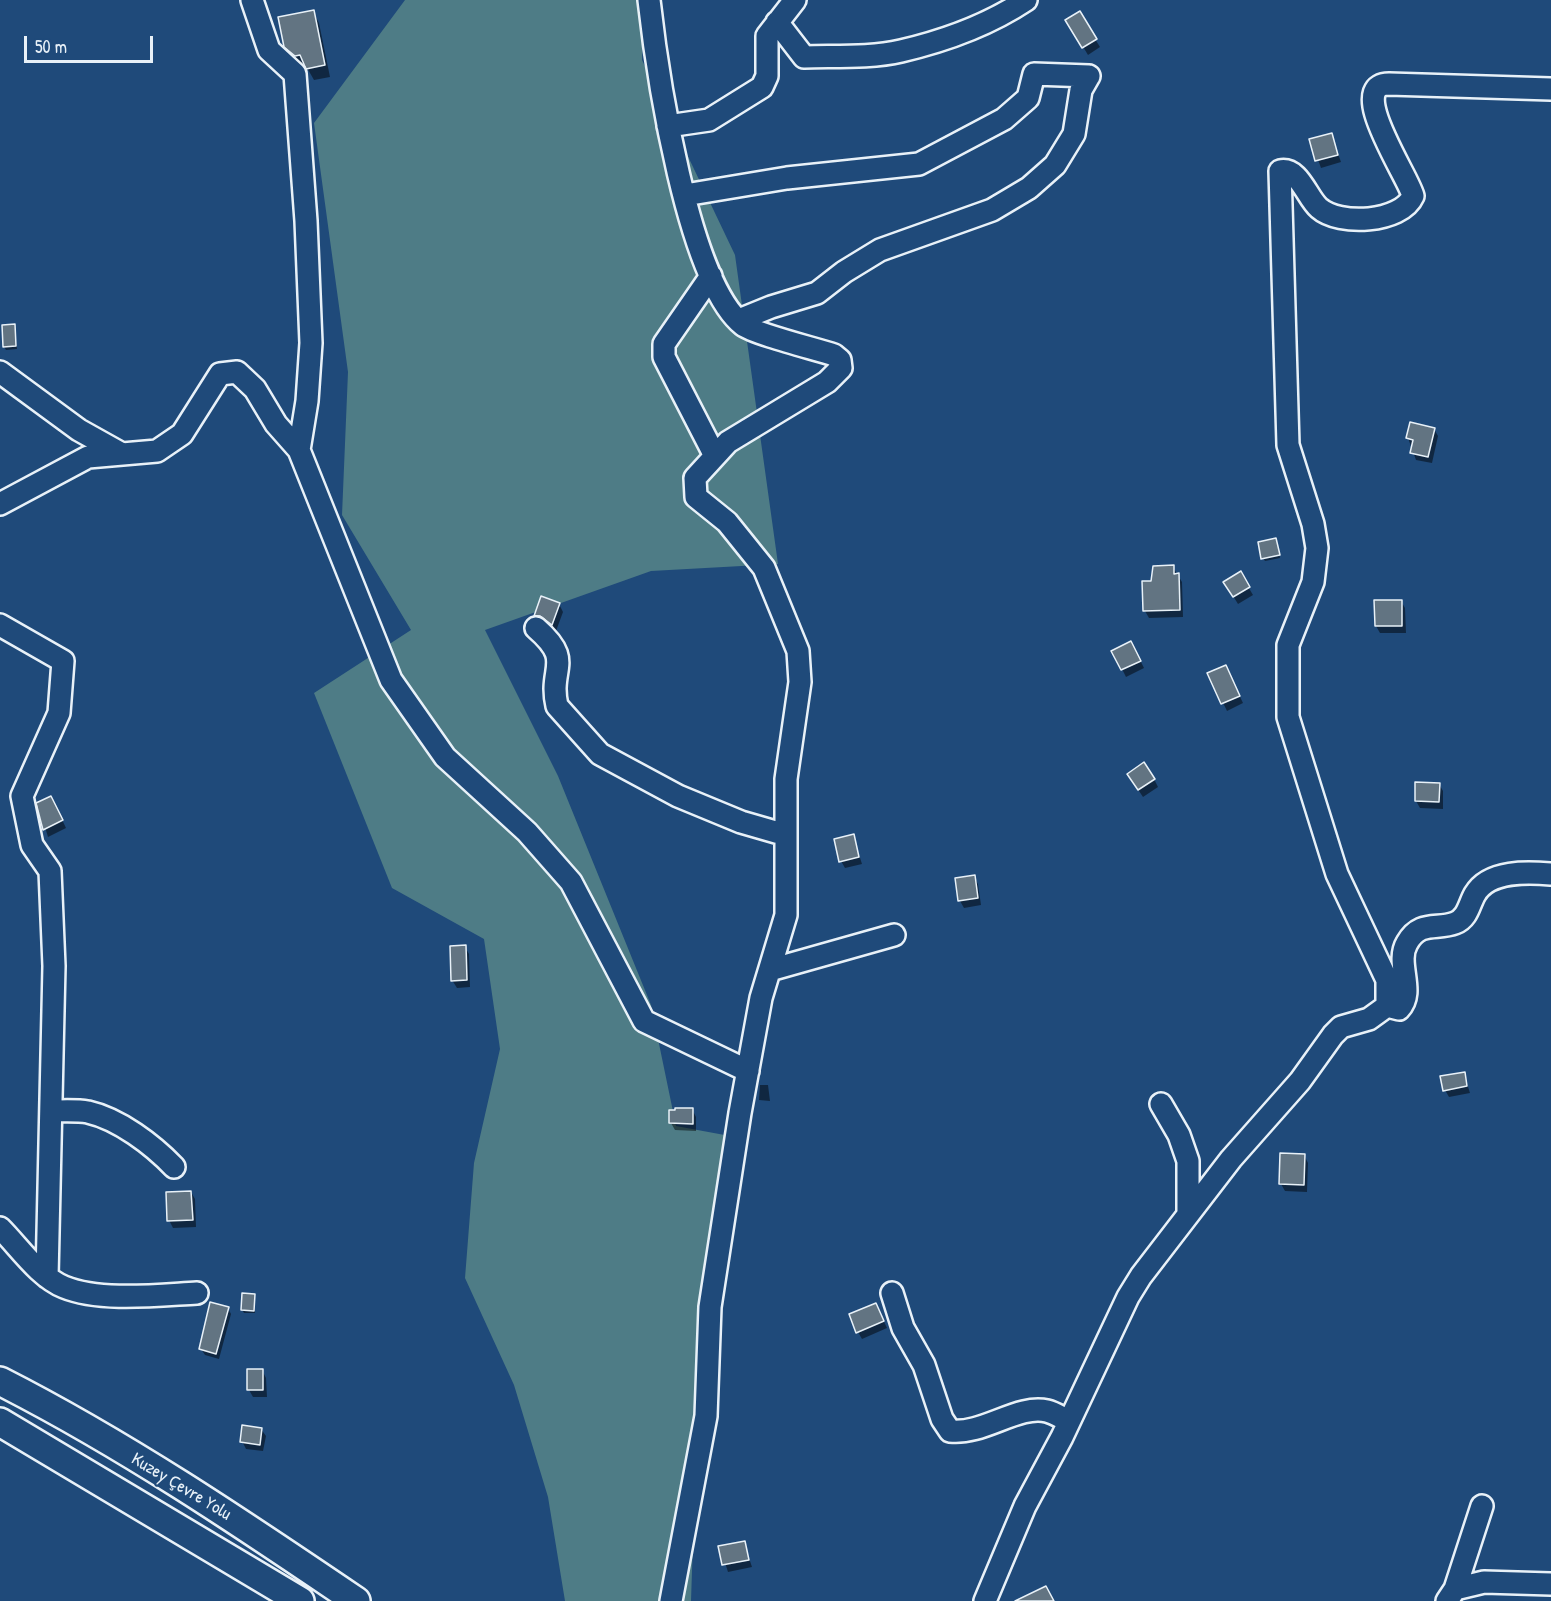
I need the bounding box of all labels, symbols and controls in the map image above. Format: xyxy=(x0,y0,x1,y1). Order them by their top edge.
scale bar xyxy=(27,24,156,62)
text: 50 m xyxy=(35,34,67,59)
street label: Kuzey Çevre Yolu xyxy=(127,1449,235,1525)

